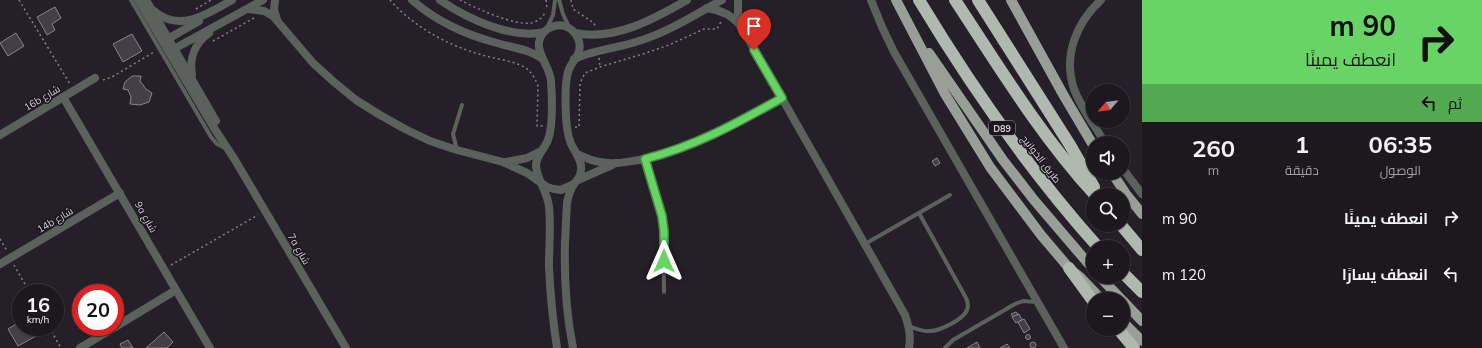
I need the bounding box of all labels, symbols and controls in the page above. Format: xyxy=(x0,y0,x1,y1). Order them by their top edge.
text: 90 m xyxy=(1330,8,1396,43)
pin xyxy=(737,9,771,50)
icon: arrive xyxy=(743,15,765,37)
icon: right xyxy=(1410,16,1462,68)
text: انعطف يمينًا xyxy=(1305,48,1396,71)
street label: 16b شارع xyxy=(22,82,62,114)
north arrow xyxy=(1086,84,1130,128)
map controls xyxy=(1086,84,1130,336)
icon: left xyxy=(1418,92,1440,114)
text: ثم xyxy=(1448,94,1462,113)
road number: D89 xyxy=(989,121,1015,135)
text: 1 xyxy=(1295,129,1309,159)
text: 06:35 xyxy=(1369,129,1432,159)
street label: طريق الخوانيج xyxy=(1018,132,1064,186)
text: 260 xyxy=(1192,133,1235,163)
button: sound xyxy=(1086,136,1130,180)
text: m xyxy=(1208,162,1219,178)
text: دقيقة xyxy=(1285,162,1319,178)
text: الوصول xyxy=(1380,162,1421,178)
button: search xyxy=(1086,188,1130,232)
street label: 9a شارع xyxy=(132,199,160,235)
street label: 14b شارع xyxy=(35,204,75,236)
icon: right xyxy=(1440,207,1462,229)
text: 90 m xyxy=(1162,209,1197,228)
text: انعطف يمينًا xyxy=(1344,209,1428,228)
street label: 7a شارع xyxy=(285,231,313,267)
position arrow xyxy=(643,240,685,282)
button: + xyxy=(1086,240,1130,284)
icon: left xyxy=(1440,263,1462,285)
text: 120 m xyxy=(1162,265,1206,284)
text: انعطف يسارًا xyxy=(1342,265,1428,284)
speed limit sign: 20 xyxy=(72,284,124,336)
text: 16 xyxy=(26,292,50,317)
button: − xyxy=(1086,292,1130,336)
text: km/h xyxy=(27,313,49,326)

